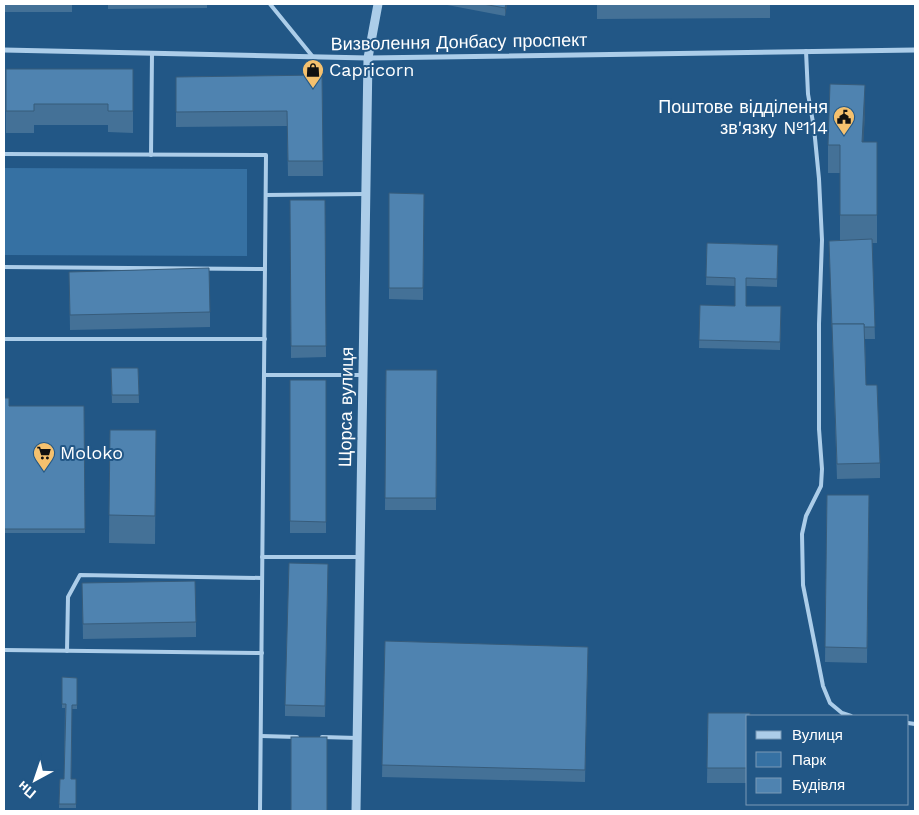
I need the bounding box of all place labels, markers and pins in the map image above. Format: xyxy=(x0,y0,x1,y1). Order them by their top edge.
shop icon: Capricorn xyxy=(301,58,325,89)
place label: Capricorn xyxy=(329,59,414,80)
place label: Поштове відділення зв'язку №114 xyxy=(658,96,828,138)
public building icon: Поштове відділення зв'язку №114 xyxy=(832,105,856,136)
supermarket icon: Moloko xyxy=(32,441,56,472)
place label: Moloko xyxy=(60,442,123,463)

